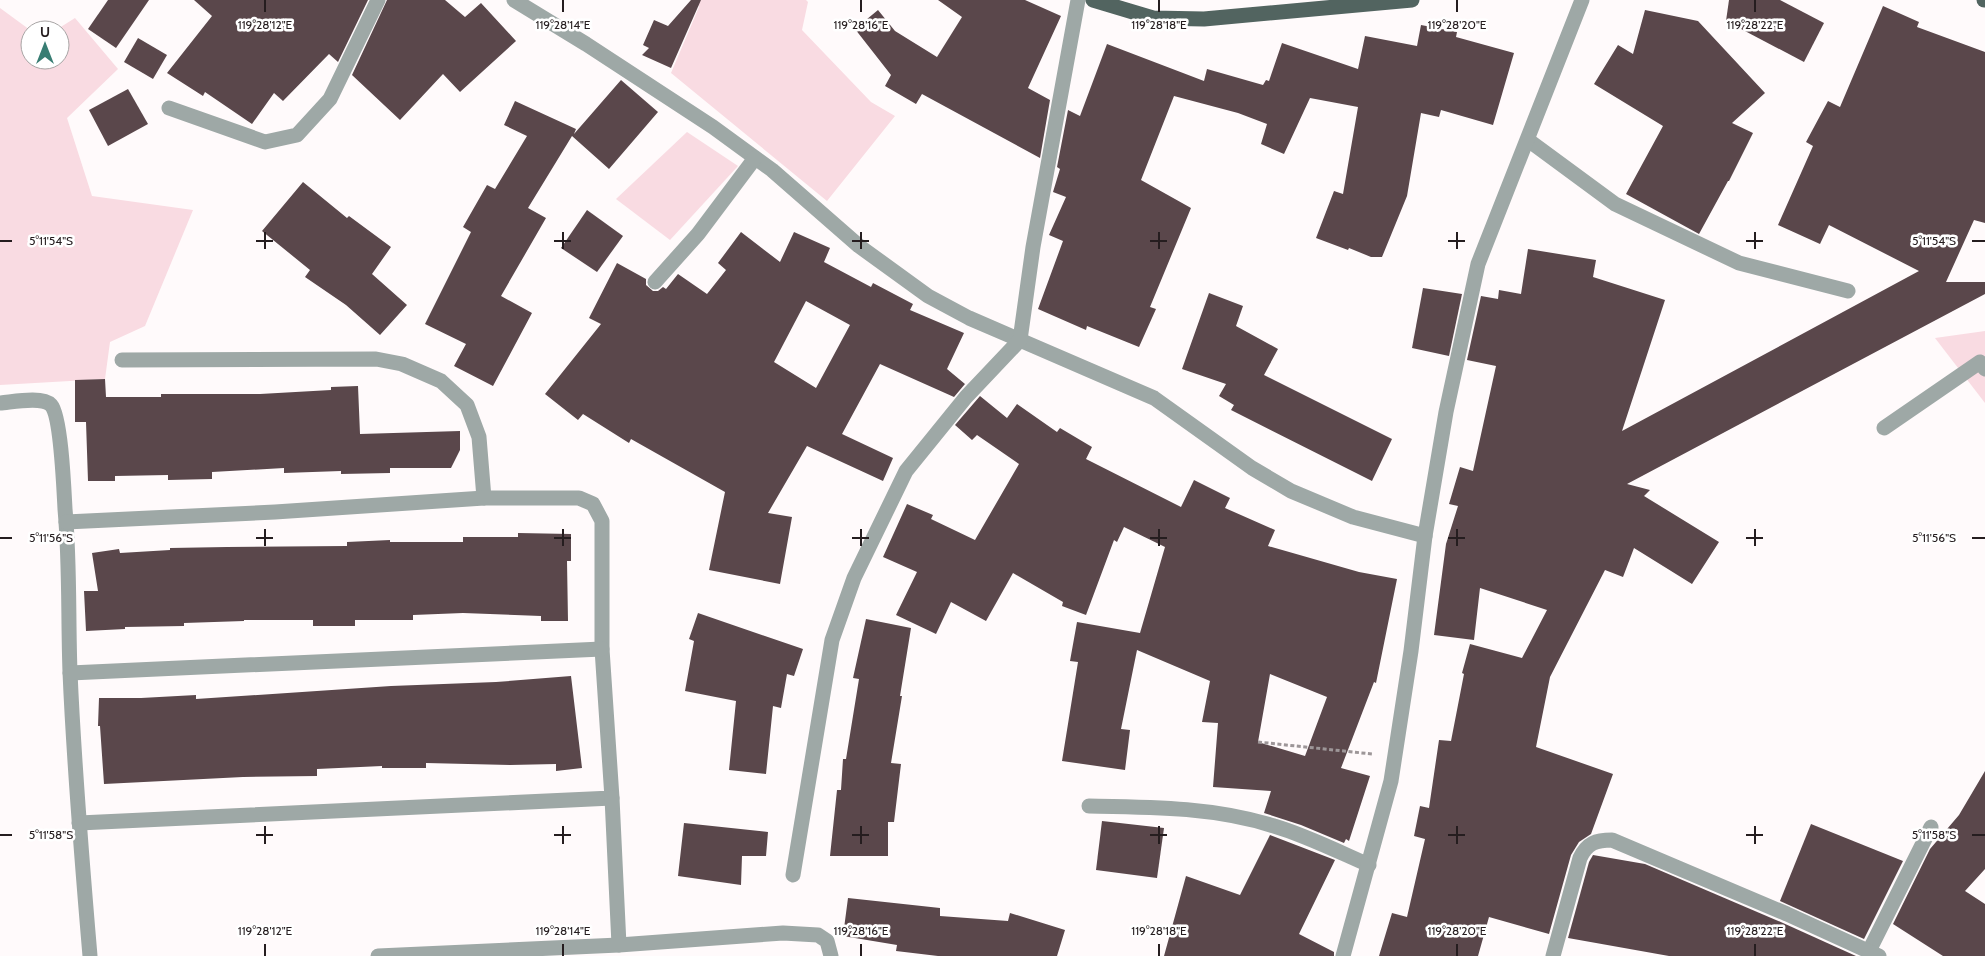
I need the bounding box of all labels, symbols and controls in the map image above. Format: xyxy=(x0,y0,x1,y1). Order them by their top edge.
text: 119°28'12"E xyxy=(238,17,293,32)
text: 119°28'14"E xyxy=(536,17,591,32)
text: 119°28'16"E xyxy=(834,17,889,32)
text: 119°28'18"E xyxy=(1131,17,1187,32)
text: 119°28'20"E xyxy=(1428,17,1487,32)
text: 119°28'22"E xyxy=(1727,17,1784,32)
north arrow xyxy=(20,20,70,70)
text: U xyxy=(40,23,50,41)
text: 5°11'54"S xyxy=(29,233,73,248)
text: 5°11'54"S xyxy=(1912,233,1956,248)
text: 5°11'56"S xyxy=(29,530,73,545)
text: 5°11'56"S xyxy=(1912,530,1956,545)
text: 5°11'58"S xyxy=(29,827,73,842)
text: 5°11'58"S xyxy=(1912,827,1956,842)
text: 119°28'12"E xyxy=(238,923,293,938)
text: 119°28'14"E xyxy=(536,923,591,938)
text: 119°28'16"E xyxy=(834,923,889,938)
text: 119°28'18"E xyxy=(1131,923,1187,938)
text: 119°28'20"E xyxy=(1428,923,1487,938)
text: 119°28'22"E xyxy=(1727,923,1784,938)

